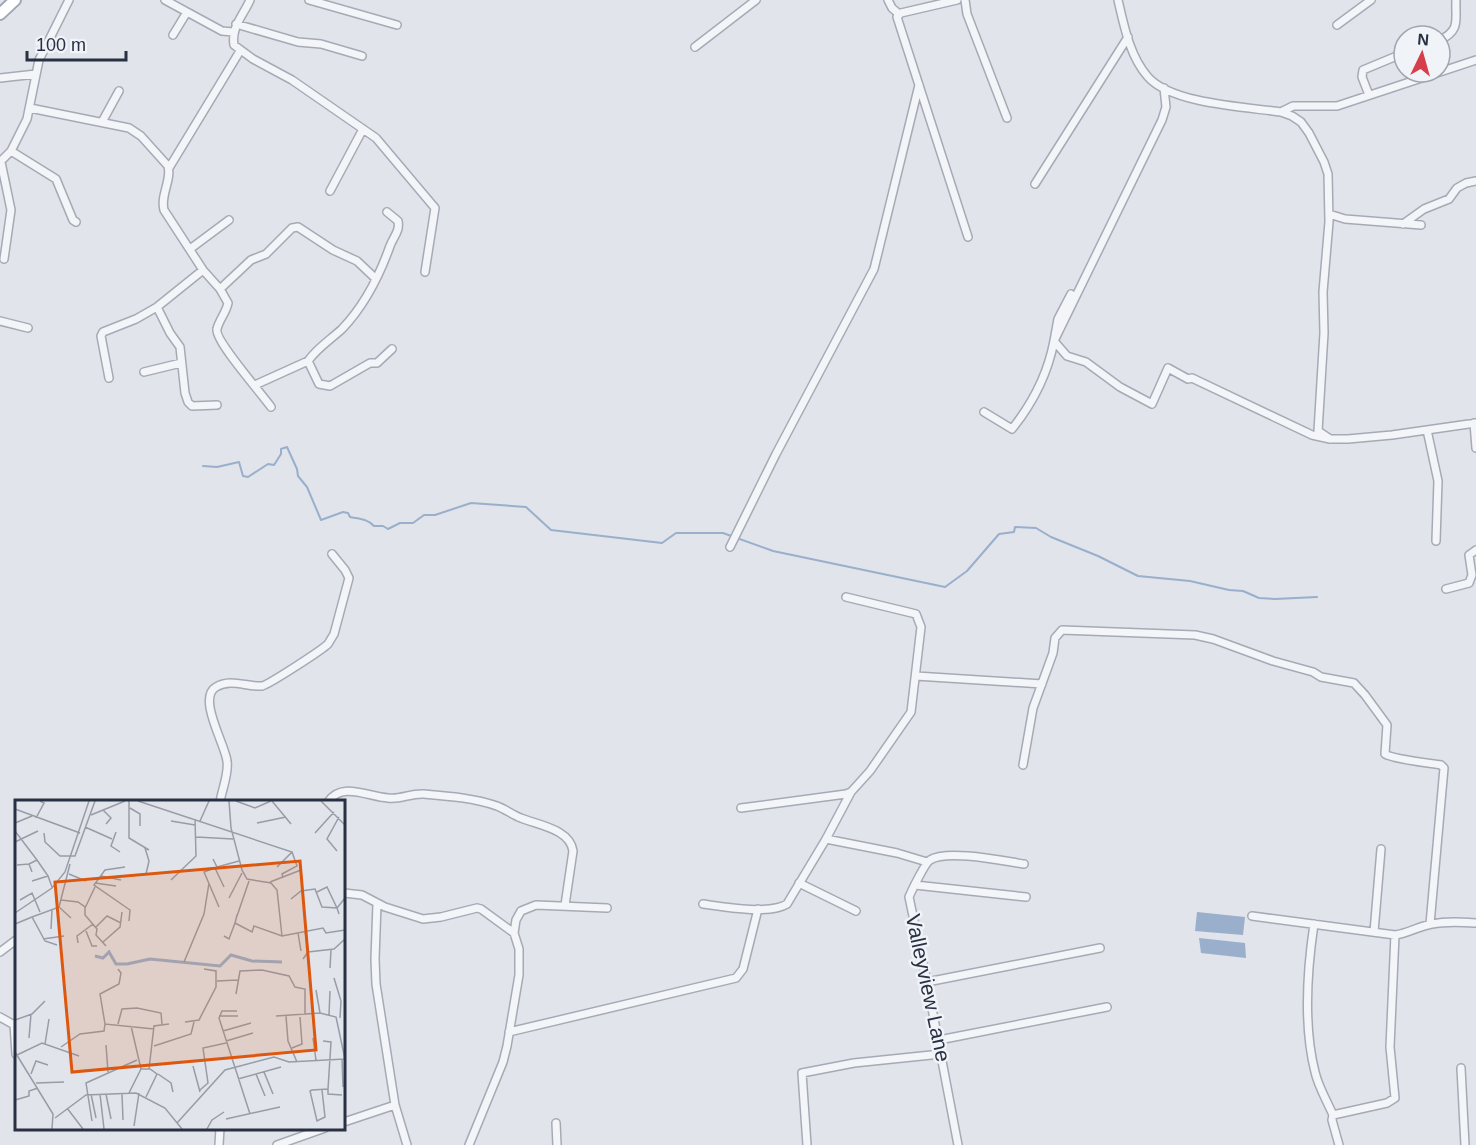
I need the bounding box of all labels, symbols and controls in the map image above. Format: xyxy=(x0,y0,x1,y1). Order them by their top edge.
scale bar xyxy=(27,24,126,62)
north arrow xyxy=(1392,24,1452,84)
text: N xyxy=(1417,31,1430,49)
text: 100 m xyxy=(36,35,86,55)
inset map xyxy=(15,800,345,1130)
street label: Valleyview Lane xyxy=(902,912,955,1064)

